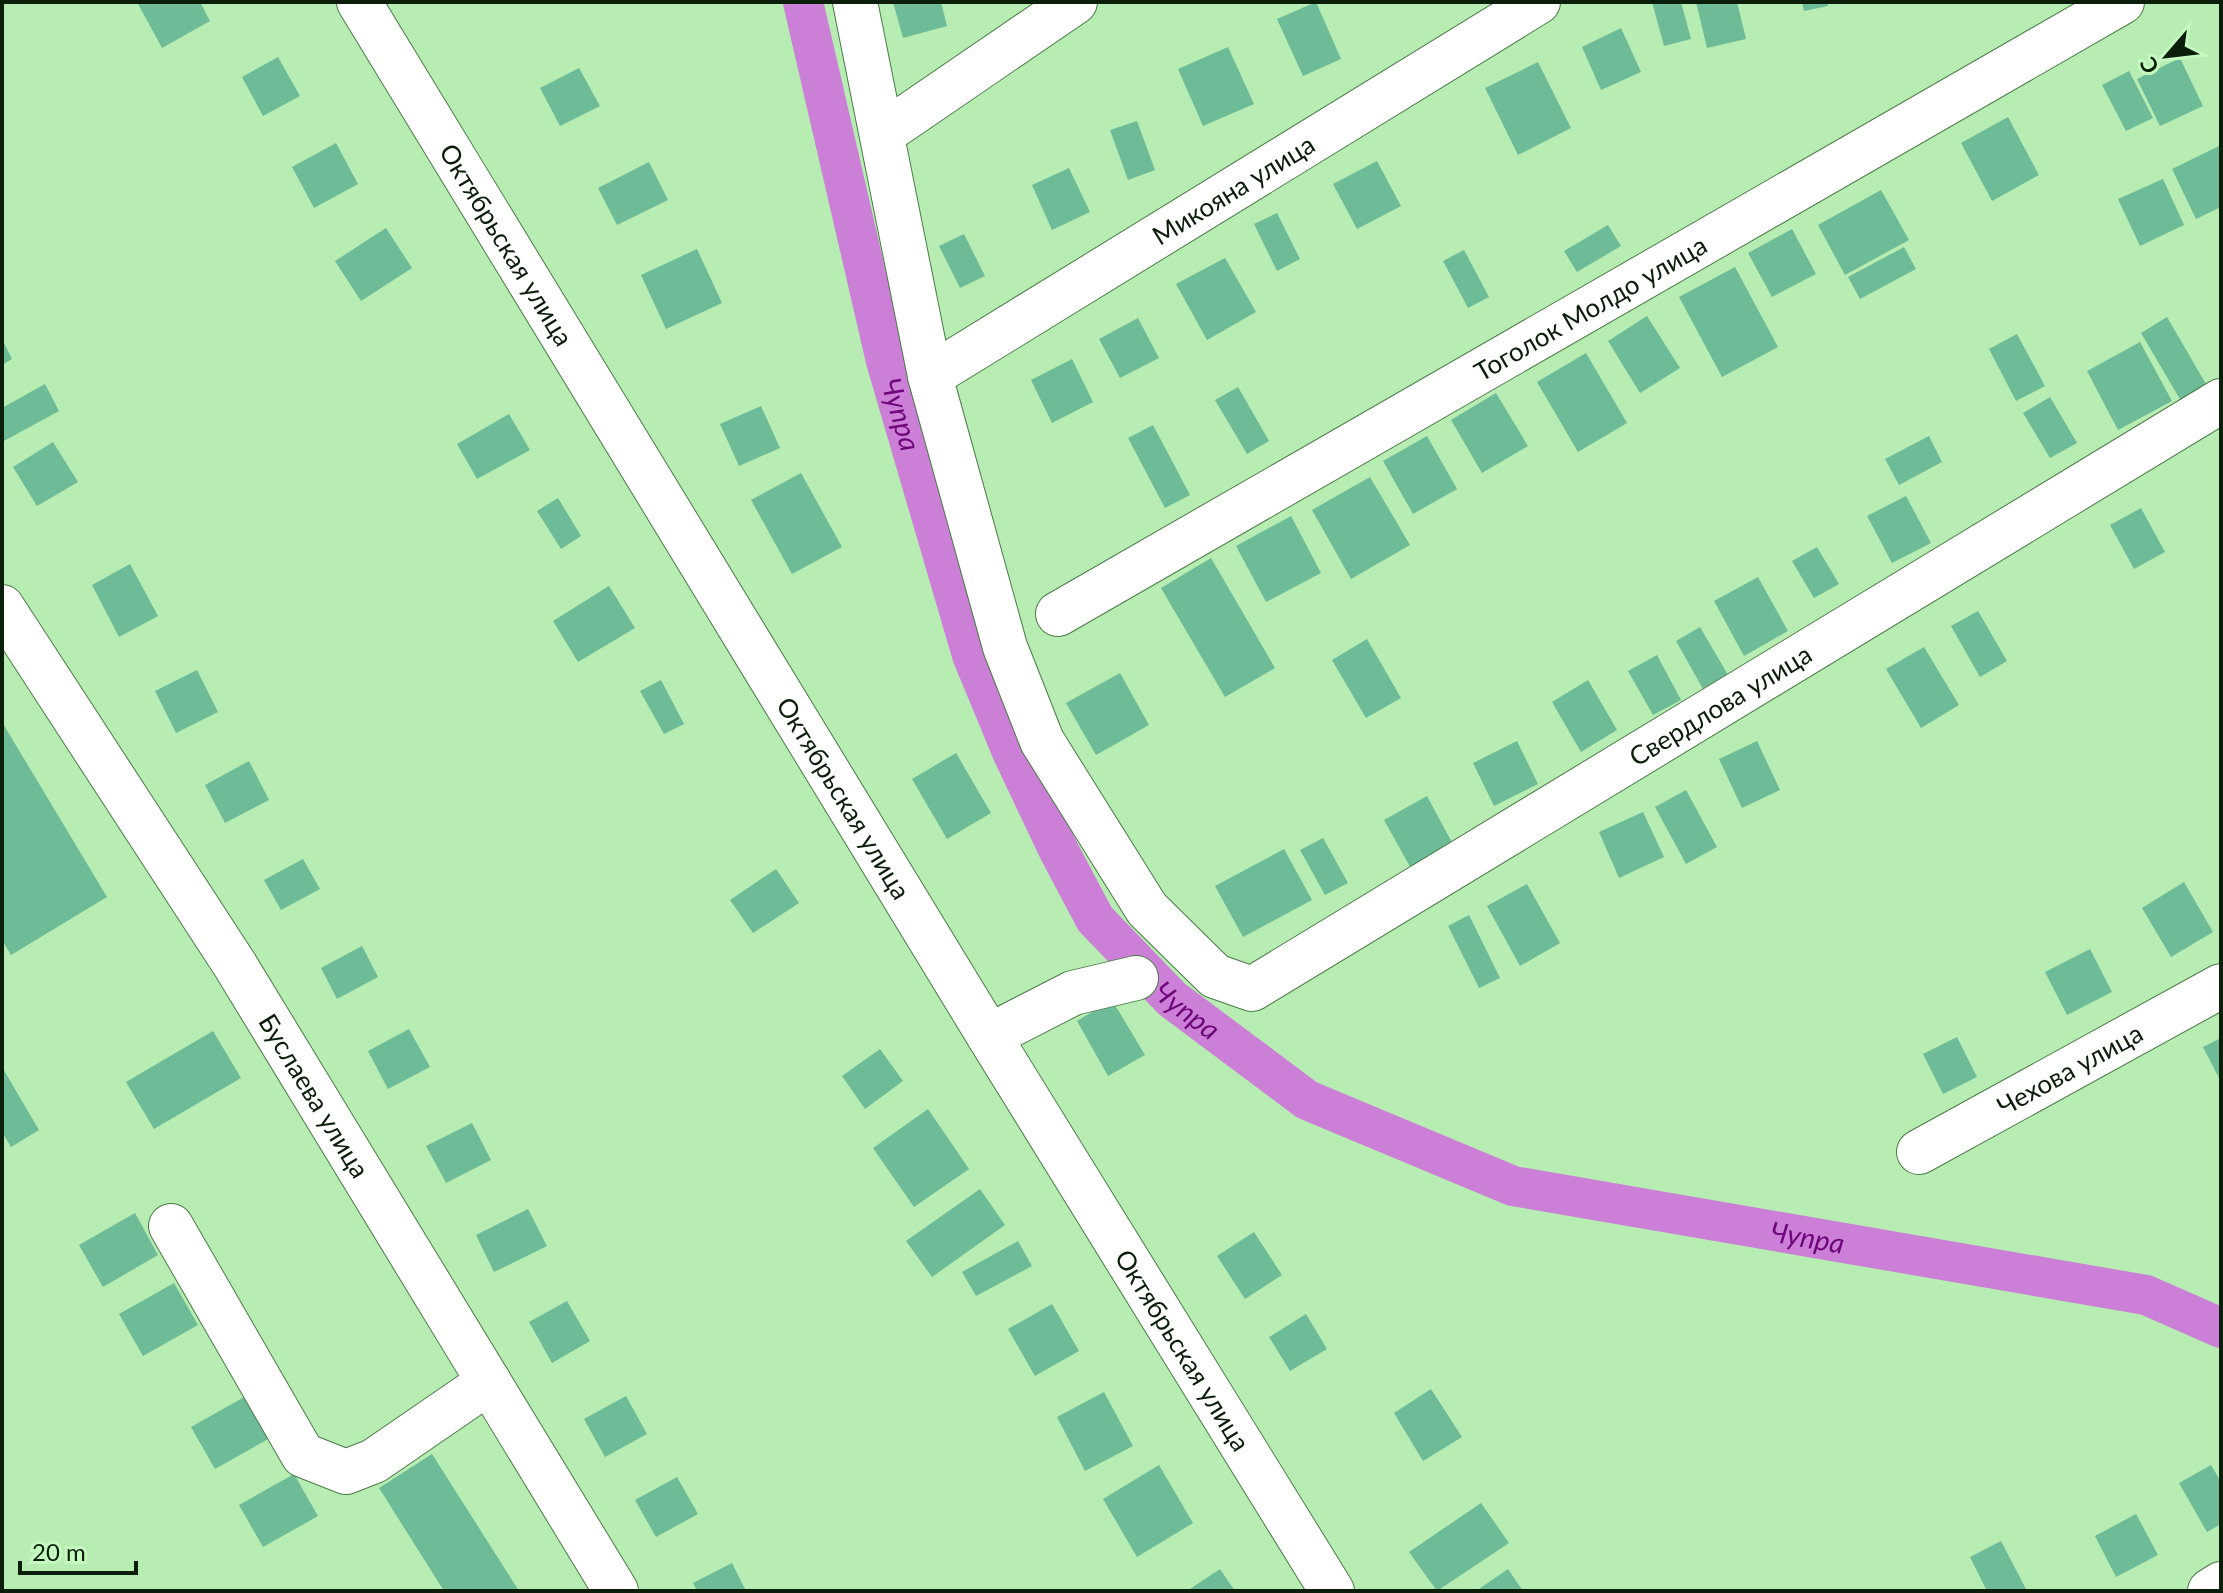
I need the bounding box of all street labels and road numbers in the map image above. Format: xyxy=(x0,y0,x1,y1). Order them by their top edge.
street label: Микояна улица xyxy=(1146,127,1320,251)
street label: Октябрьская улица xyxy=(433,138,581,352)
street label: Тоголок Молдо улица xyxy=(1468,228,1712,387)
street label: Свердлова улица xyxy=(1623,637,1817,772)
street label: Октябрьская улица xyxy=(770,691,918,905)
street label: Буслаева улица xyxy=(252,1008,377,1184)
street label: Чехова улица xyxy=(1991,1016,2148,1122)
street label: Октябрьская улица xyxy=(1109,1243,1257,1457)

